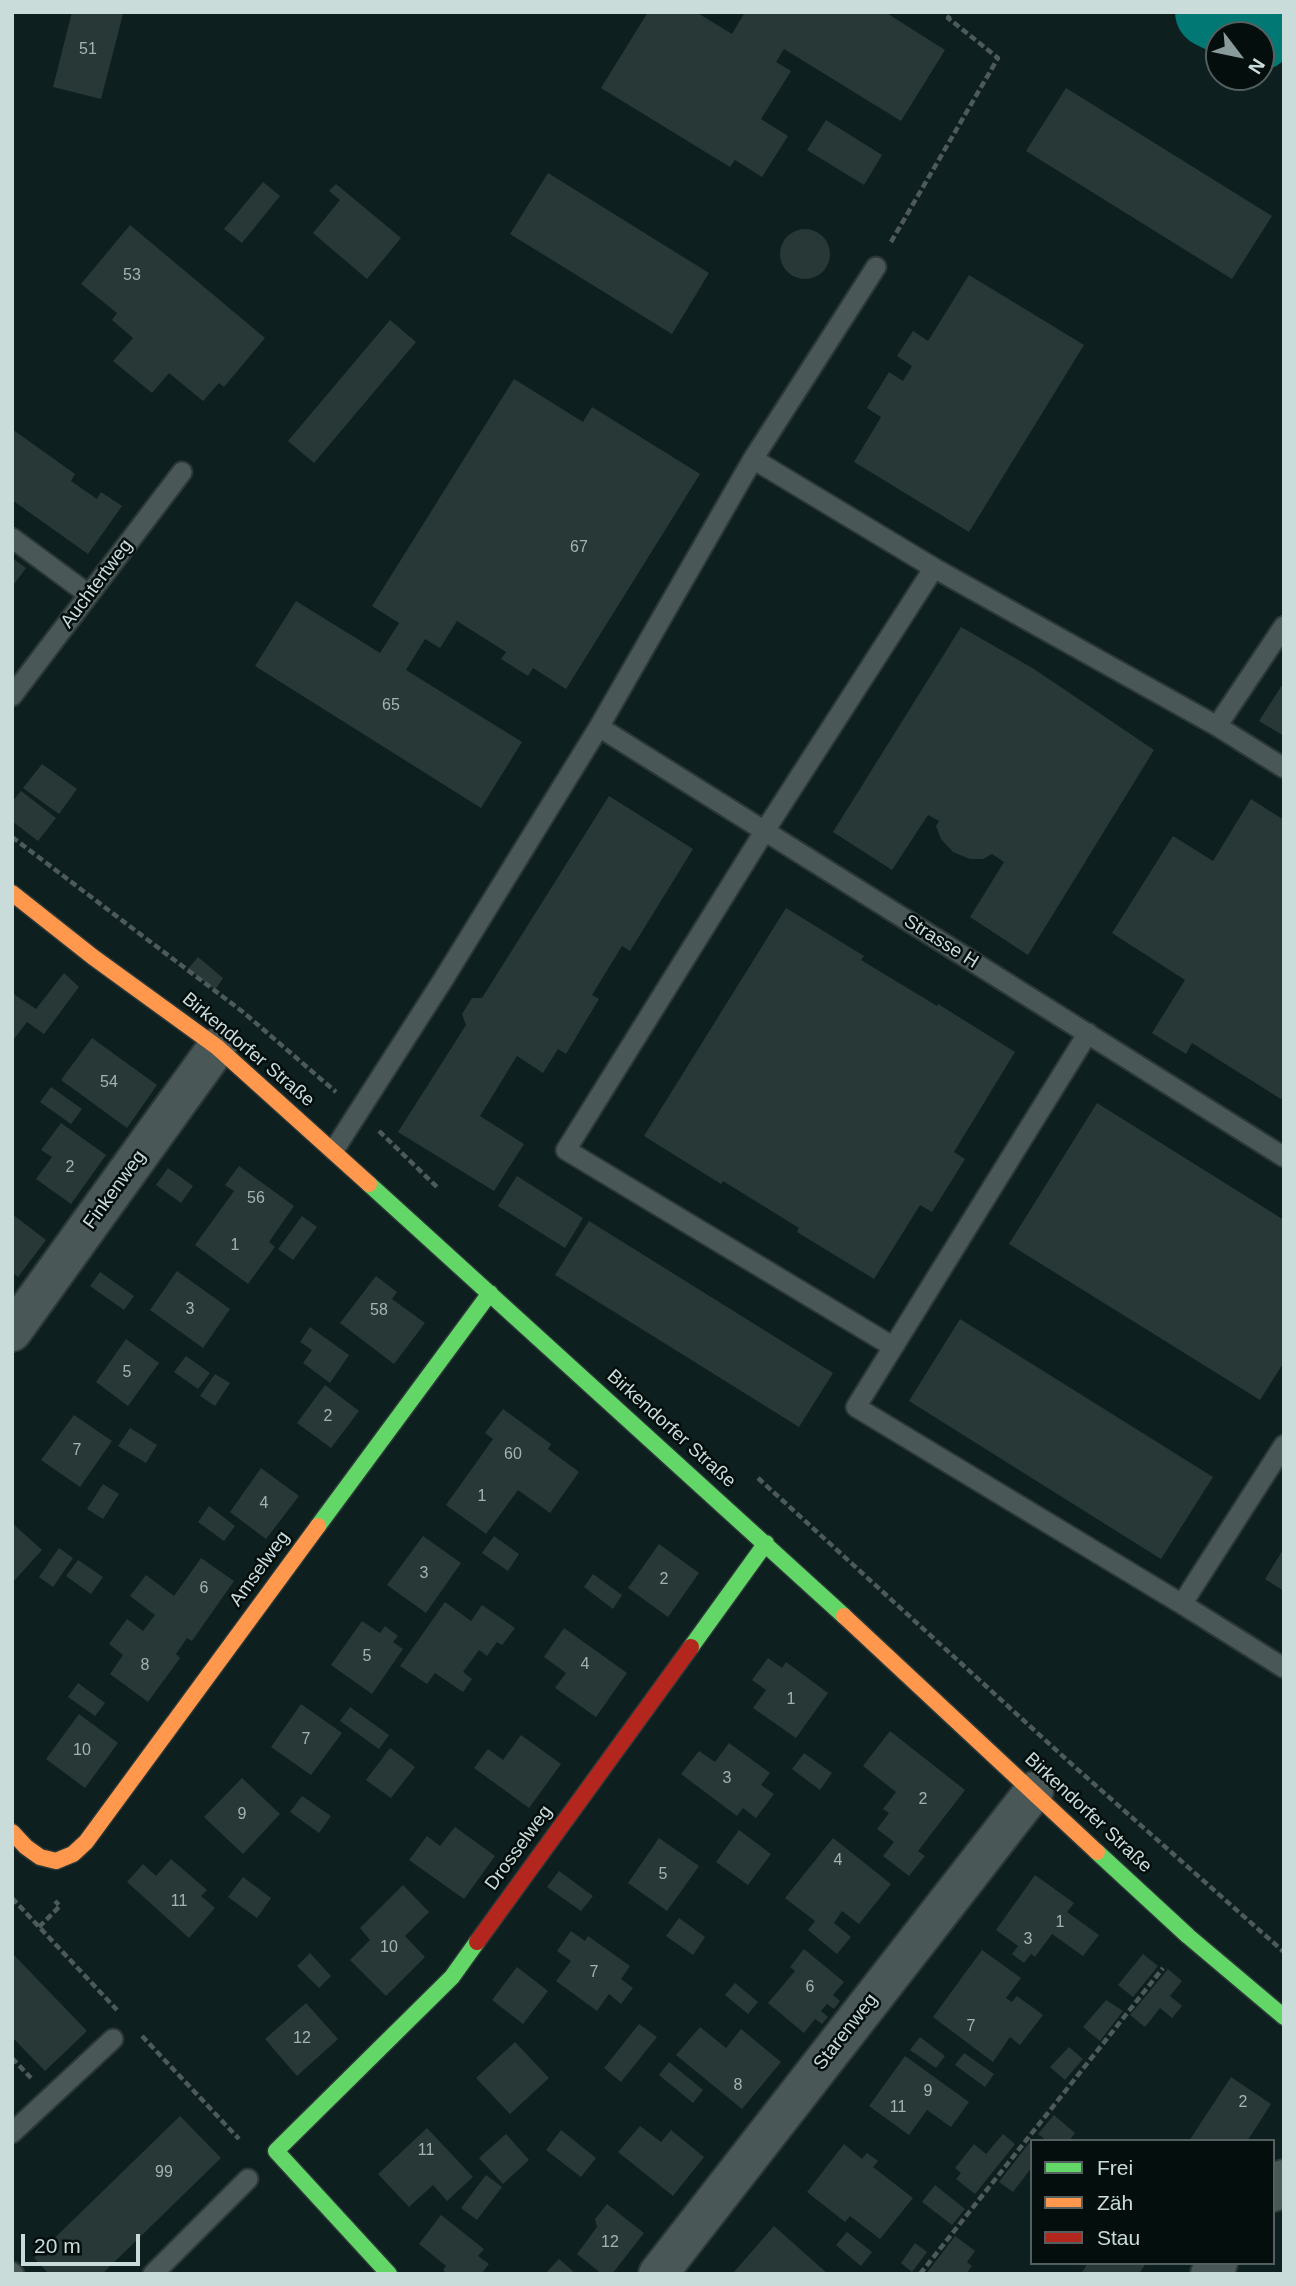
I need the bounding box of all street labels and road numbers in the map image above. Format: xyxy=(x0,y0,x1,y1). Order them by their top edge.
street label: Auchtertweg xyxy=(56,535,138,633)
street label: Strasse H xyxy=(900,910,982,974)
street label: Birkendorfer Straße xyxy=(177,988,319,1112)
street label: Finkenweg xyxy=(79,1146,151,1234)
street label: Birkendorfer Straße xyxy=(602,1365,740,1493)
street label: Amselweg xyxy=(225,1527,295,1611)
street label: Birkendorfer Straße xyxy=(1020,1748,1156,1878)
street label: Drosselweg xyxy=(481,1801,557,1895)
street label: Starenweg xyxy=(809,1989,883,2075)

